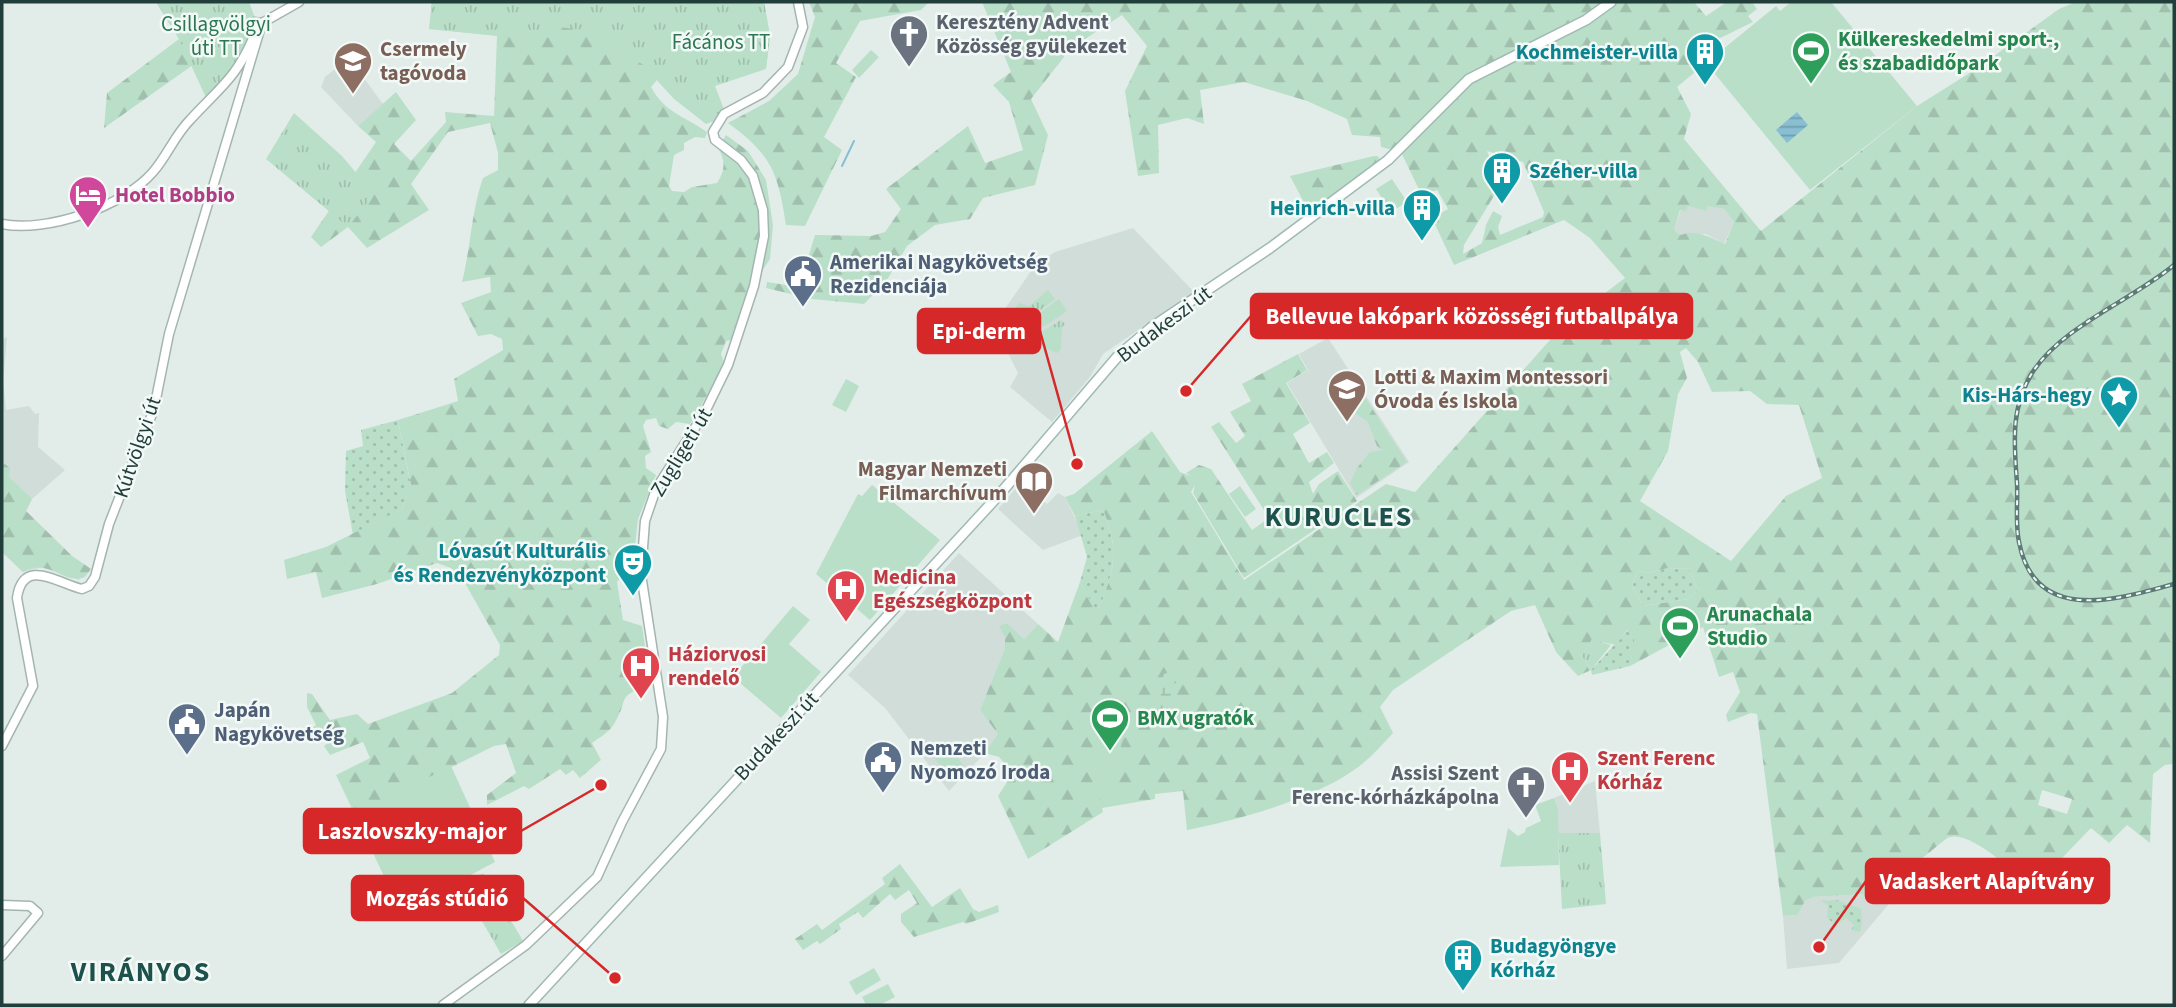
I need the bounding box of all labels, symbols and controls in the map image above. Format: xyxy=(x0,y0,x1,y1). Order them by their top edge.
place label: Keresztény Advent Közösség gyülekezet xyxy=(936,7,1126,61)
park label: Csillagvölgyi úti TT xyxy=(161,9,271,63)
church icon: Keresztény Advent Közösség gyülekezet xyxy=(888,13,930,68)
place label: Külkereskedelmi sport-, és szabadidőpark xyxy=(1838,24,2059,78)
park label: Fácános TT xyxy=(672,27,770,57)
sports icon: Külkereskedelmi sport-, és szabadidőpark xyxy=(1790,30,1832,85)
building icon: Kochmeister-villa xyxy=(1684,31,1726,86)
place label: Csermely tagóvoda xyxy=(380,34,467,88)
place label: Kochmeister-villa xyxy=(1516,37,1678,67)
school or university icon: Csermely tagóvoda xyxy=(332,40,374,95)
building icon: Széher-villa xyxy=(1481,150,1523,205)
place label: Széher-villa xyxy=(1529,156,1638,186)
hotel icon: Hotel Bobbio xyxy=(67,174,109,229)
place label: Hotel Bobbio xyxy=(115,180,235,210)
building icon: Heinrich-villa xyxy=(1401,187,1443,242)
place label: Heinrich-villa xyxy=(1270,193,1395,223)
place label: Amerikai Nagykövetség Rezidenciája xyxy=(829,247,1048,301)
public building icon: Amerikai Nagykövetség Rezidenciája xyxy=(782,253,824,308)
street label: Budakeszi út xyxy=(1110,278,1218,370)
callout: Bellevue lakópark közösségi futballpálya xyxy=(1251,294,1692,338)
text: Bellevue lakópark közösségi futballpálya xyxy=(1265,300,1679,333)
callout: Epi-derm xyxy=(918,309,1040,353)
text: Epi-derm xyxy=(932,315,1026,348)
place label: Lotti & Maxim Montessori Óvoda és Iskola xyxy=(1374,362,1608,416)
school or university icon: Lotti & Maxim Montessori Óvoda és Iskola xyxy=(1326,368,1368,423)
place icon: Kis-Hárs-hegy xyxy=(2098,374,2140,429)
place label: Kis-Hárs-hegy xyxy=(1962,380,2092,410)
street label: Kútvölgyi út xyxy=(106,392,168,502)
street label: Zugligeti út xyxy=(643,402,719,502)
place label: Magyar Nemzeti Filmarchívum xyxy=(858,454,1007,508)
library icon: Magyar Nemzeti Filmarchívum xyxy=(1013,460,1055,515)
district label: KURUCLES xyxy=(1265,497,1413,537)
place label: Lóvasút Kulturális és Rendezvényközpont xyxy=(393,536,606,590)
theatre icon: Lóvasút Kulturális és Rendezvényközpont xyxy=(612,542,654,597)
place label: Medicina Egészségközpont xyxy=(873,562,1032,616)
hospital icon: Medicina Egészségközpont xyxy=(825,568,867,623)
place label: Arunachala Studio xyxy=(1706,599,1812,653)
sports icon: Arunachala Studio xyxy=(1659,605,1701,660)
place label: Háziorvosi rendelő xyxy=(668,639,766,693)
hospital icon: Háziorvosi rendelő xyxy=(620,645,662,700)
street label: Budakeszi út xyxy=(727,685,825,787)
place label: Japán Nagykövetség xyxy=(214,695,344,749)
sports icon: BMX ugratók xyxy=(1089,697,1131,752)
public building icon: Japán Nagykövetség xyxy=(166,701,208,756)
place label: BMX ugratók xyxy=(1137,703,1255,733)
place label: Nemzeti Nyomozó Iroda xyxy=(910,733,1050,787)
public building icon: Nemzeti Nyomozó Iroda xyxy=(862,739,904,794)
place label: Szent Ferenc Kórház xyxy=(1597,743,1715,797)
hospital icon: Szent Ferenc Kórház xyxy=(1549,749,1591,804)
place label: Assisi Szent Ferenc-kórházkápolna xyxy=(1292,758,1499,812)
church icon: Assisi Szent Ferenc-kórházkápolna xyxy=(1505,764,1547,819)
callout: Laszlovszky-major xyxy=(304,809,521,853)
text: Laszlovszky-major xyxy=(317,815,507,848)
callout: Vadaskert Alapítvány xyxy=(1866,859,2109,903)
text: Vadaskert Alapítvány xyxy=(1878,865,2095,898)
callout: Mozgás stúdió xyxy=(352,876,523,920)
text: Mozgás stúdió xyxy=(365,882,509,915)
place label: Budagyöngye Kórház xyxy=(1490,931,1617,985)
building icon: Budagyöngye Kórház xyxy=(1442,937,1484,992)
district label: VIRÁNYOS xyxy=(70,952,211,992)

